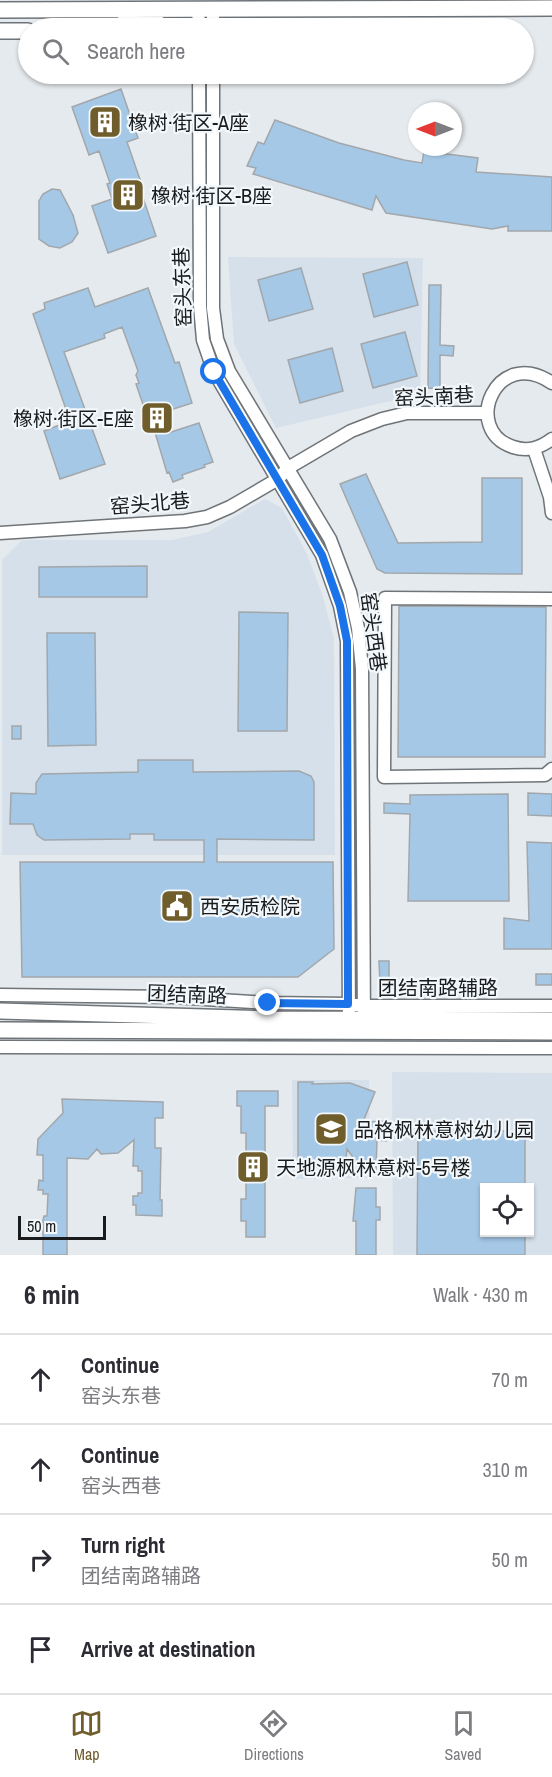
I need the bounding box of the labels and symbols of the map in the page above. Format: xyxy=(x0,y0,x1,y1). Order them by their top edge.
north arrow xyxy=(408,102,462,156)
building icon: 橡树·街区-A座 xyxy=(87,104,123,140)
place label: 橡树·街区-A座 xyxy=(128,109,249,136)
building icon: 橡树·街区-B座 xyxy=(110,177,146,213)
place label: 橡树·街区-B座 xyxy=(151,182,272,209)
street label: 窑头东巷 xyxy=(167,247,197,327)
route start xyxy=(200,358,226,384)
street label: 窑头南巷 xyxy=(393,380,475,412)
building icon: 橡树·街区-E座 xyxy=(139,400,175,436)
place label: 橡树·街区-E座 xyxy=(13,405,134,432)
street label: 窑头北巷 xyxy=(109,486,191,520)
street label: 窑头西巷 xyxy=(355,591,393,673)
public building icon: 西安质检院 xyxy=(159,888,195,924)
place label: 西安质检院 xyxy=(200,893,300,920)
street label: 团结南路辅路 xyxy=(378,974,498,1001)
street label: 团结南路 xyxy=(147,979,227,1009)
route end xyxy=(254,989,280,1015)
school or university icon: 品格枫林意树幼儿园 xyxy=(313,1111,349,1147)
place label: 品格枫林意树幼儿园 xyxy=(354,1116,534,1143)
building icon: 天地源枫林意树-5号楼 xyxy=(235,1149,271,1185)
place label: 天地源枫林意树-5号楼 xyxy=(276,1154,471,1181)
scale bar xyxy=(18,1213,106,1240)

